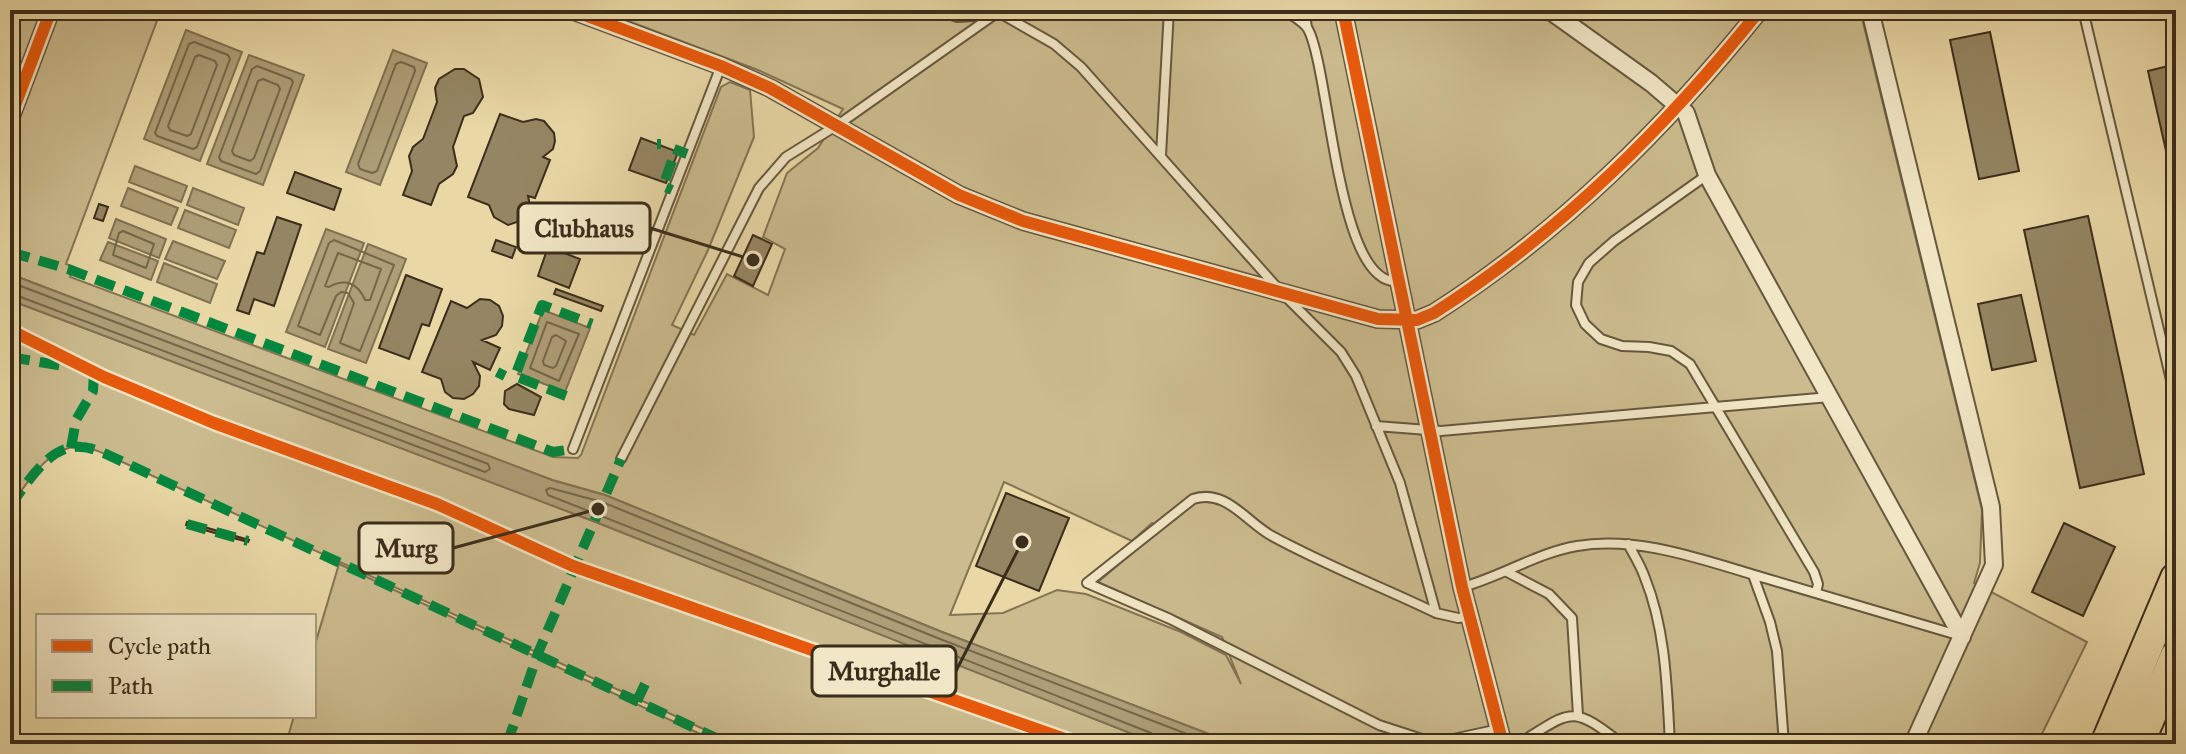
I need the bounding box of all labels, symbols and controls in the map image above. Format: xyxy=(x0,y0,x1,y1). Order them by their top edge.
callout: Clubhaus xyxy=(518,203,650,253)
text: Clubhaus xyxy=(534,212,634,244)
callout: Murg xyxy=(359,523,453,573)
text: Murg xyxy=(375,532,438,565)
legend xyxy=(36,614,316,718)
text: Cycle path xyxy=(108,631,211,661)
callout: Murghalle xyxy=(812,646,956,696)
text: Murghalle xyxy=(828,655,940,688)
text: Path xyxy=(108,671,153,701)

